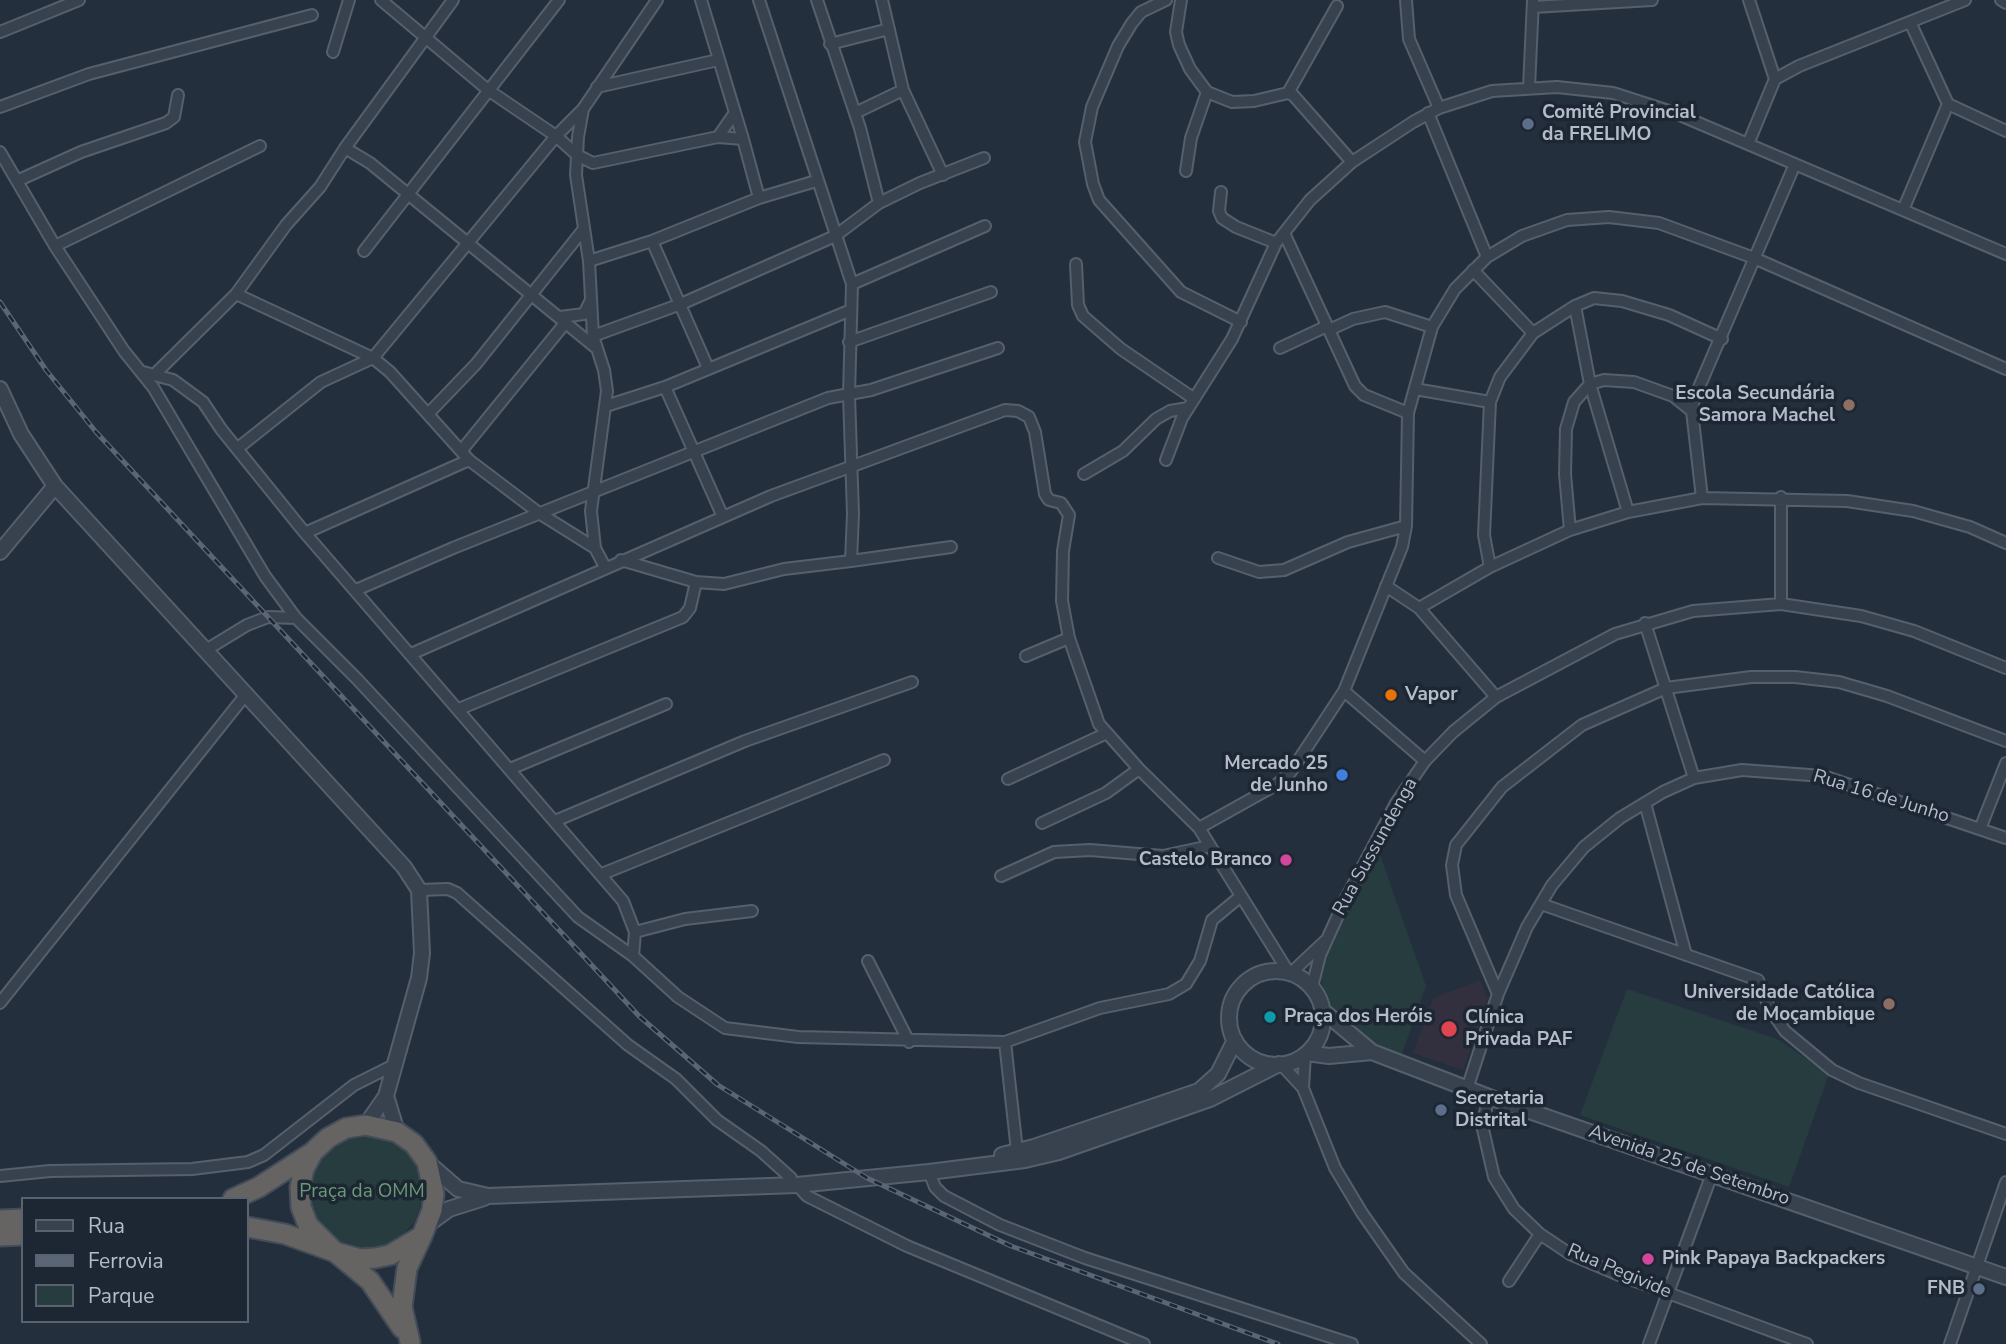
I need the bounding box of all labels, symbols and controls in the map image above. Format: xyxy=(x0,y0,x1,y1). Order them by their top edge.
place label: Comitê Provincial da FRELIMO xyxy=(1542,102,1696,146)
marker: Comitê Provincial da FRELIMO xyxy=(1520,116,1536,132)
place label: Escola Secundária Samora Machel xyxy=(1675,383,1835,427)
marker: Escola Secundária Samora Machel xyxy=(1841,397,1857,413)
place label: Vapor xyxy=(1405,684,1458,706)
marker: Vapor xyxy=(1383,687,1399,703)
place label: Mercado 25 de Junho xyxy=(1224,753,1328,797)
street label: Rua 16 de Junho xyxy=(1810,765,1952,829)
marker: Mercado 25 de Junho xyxy=(1334,767,1350,783)
street label: Rua Sussundenga xyxy=(1329,774,1423,920)
place label: Castelo Branco xyxy=(1139,849,1272,871)
marker: Castelo Branco xyxy=(1278,852,1294,868)
place label: Universidade Católica de Moçambique xyxy=(1683,982,1875,1026)
marker: Universidade Católica de Moçambique xyxy=(1881,996,1897,1012)
place label: Praça dos Heróis xyxy=(1284,1006,1432,1028)
place label: Clínica Privada PAF xyxy=(1465,1007,1572,1051)
marker: Praça dos Heróis xyxy=(1262,1009,1278,1025)
marker: Clínica Privada PAF xyxy=(1439,1019,1459,1039)
place label: Secretaria Distrital xyxy=(1455,1088,1544,1132)
marker: Secretaria Distrital xyxy=(1433,1102,1449,1118)
street label: Avenida 25 de Setembro xyxy=(1585,1121,1793,1211)
park label: Praça da OMM xyxy=(299,1181,425,1203)
legend xyxy=(21,1197,248,1323)
text: Rua xyxy=(88,1212,125,1240)
street label: Rua Pegivide xyxy=(1563,1240,1675,1304)
text: Ferrovia xyxy=(88,1247,164,1275)
place label: Pink Papaya Backpackers xyxy=(1662,1248,1885,1270)
marker: Pink Papaya Backpackers xyxy=(1640,1251,1656,1267)
place label: FNB xyxy=(1927,1278,1965,1300)
marker: FNB xyxy=(1971,1281,1987,1297)
text: Parque xyxy=(88,1282,155,1310)

